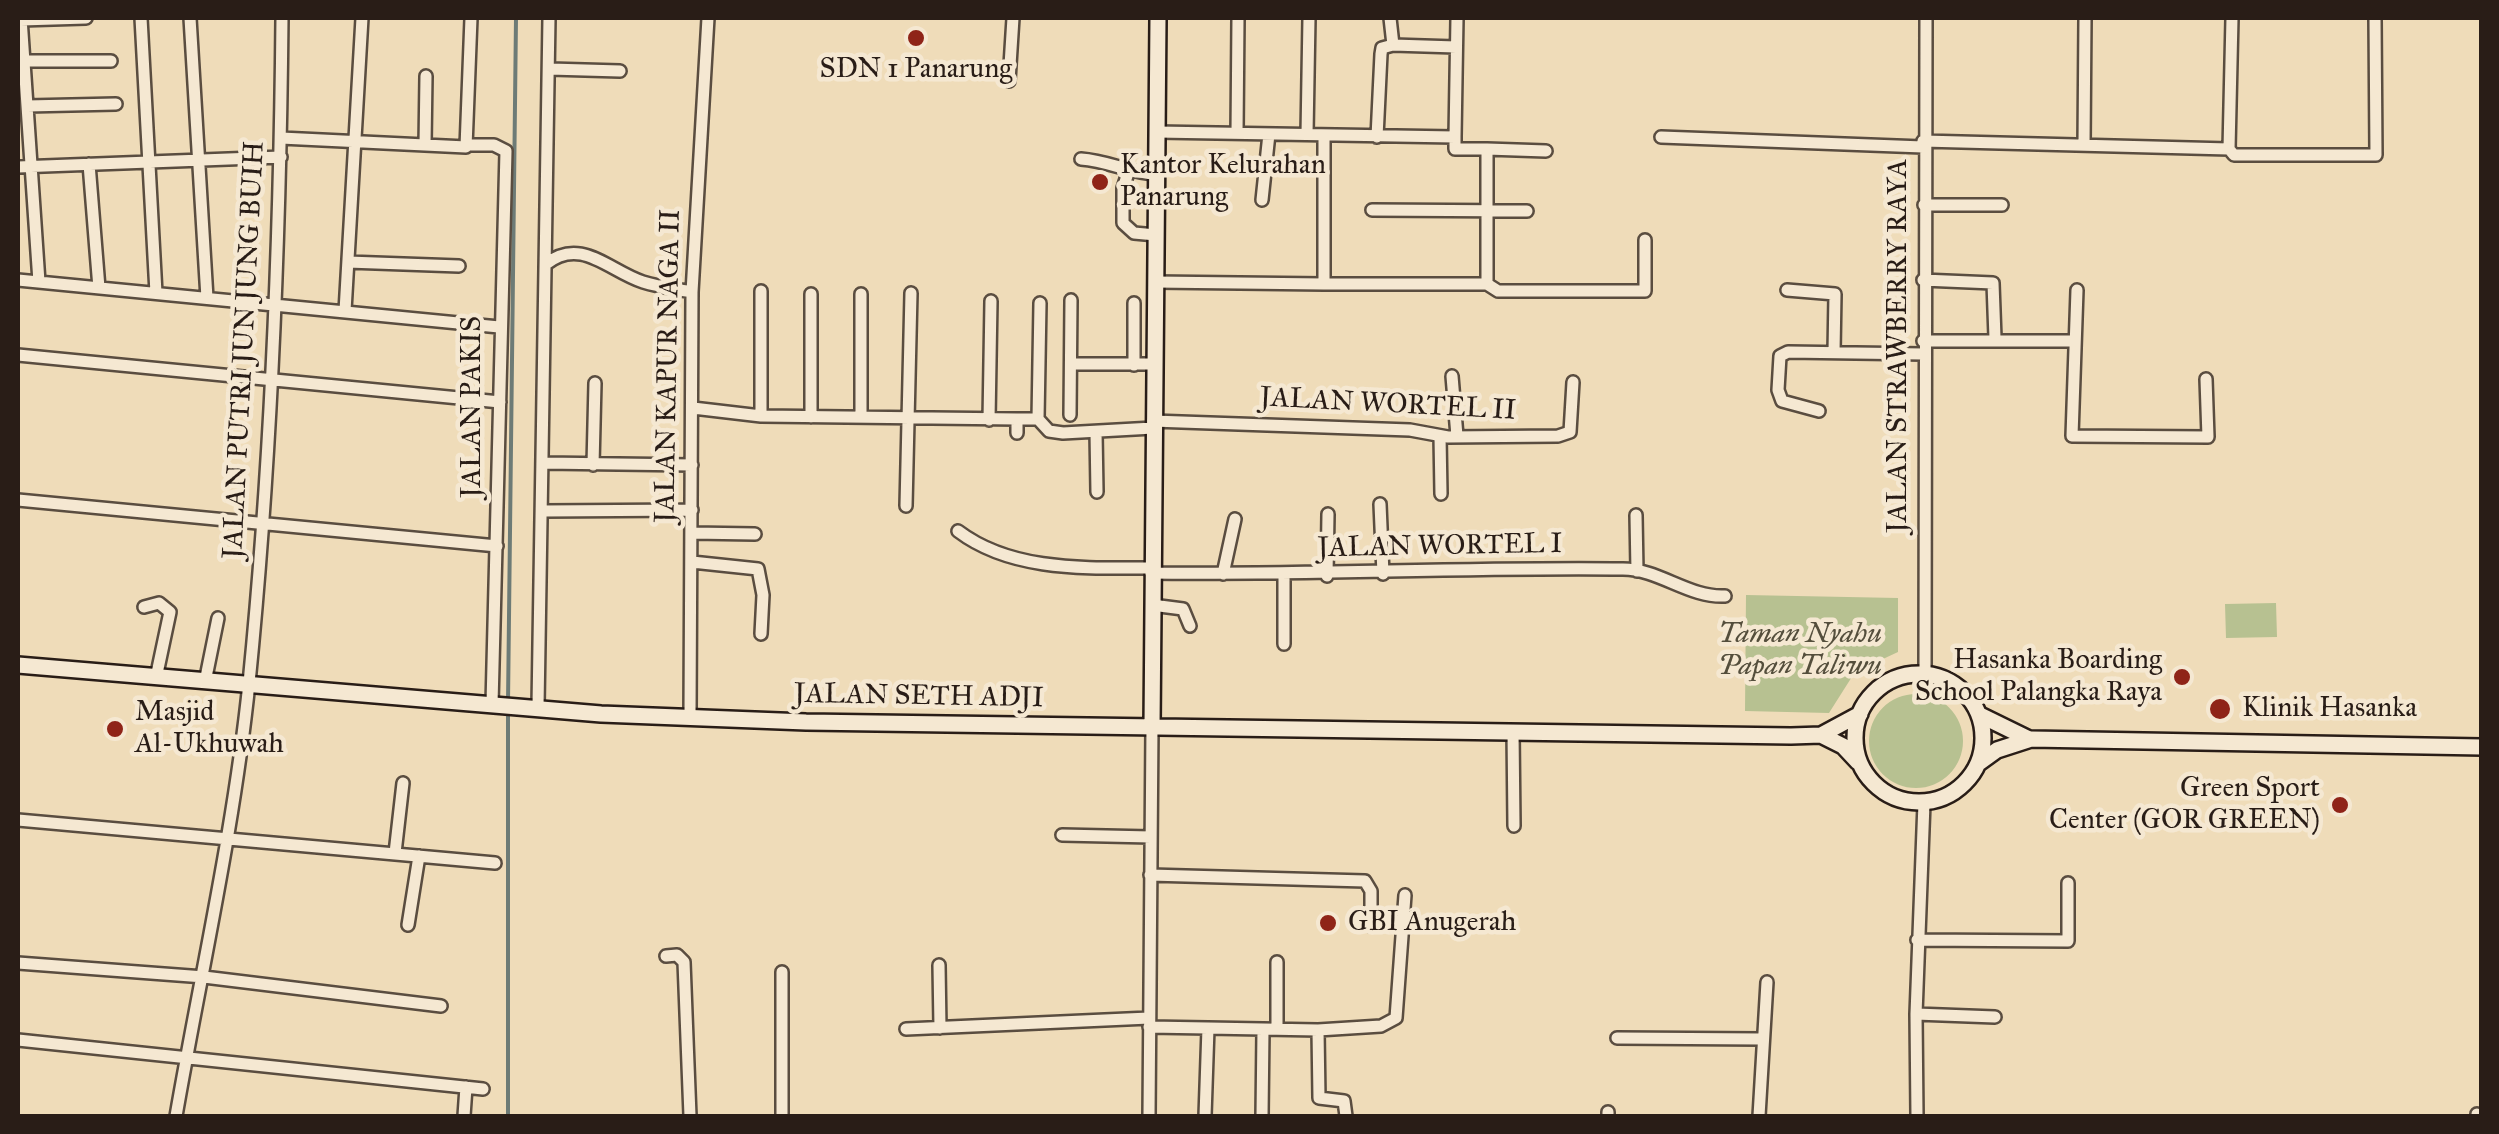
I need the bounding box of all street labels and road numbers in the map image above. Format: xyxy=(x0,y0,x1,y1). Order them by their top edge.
street label: JALAN PUTRI JUN JUNG BUIH xyxy=(217,140,273,560)
street label: JALAN STRAWBERRY RAYA xyxy=(1882,159,1916,533)
street label: JALAN KAPUR NAGA II xyxy=(649,209,689,523)
street label: JALAN PAKIS xyxy=(456,316,490,498)
street label: JALAN WORTEL II xyxy=(1259,382,1517,428)
street label: JALAN WORTEL I xyxy=(1317,528,1563,566)
street label: JALAN SETH ADJI xyxy=(794,678,1044,716)

